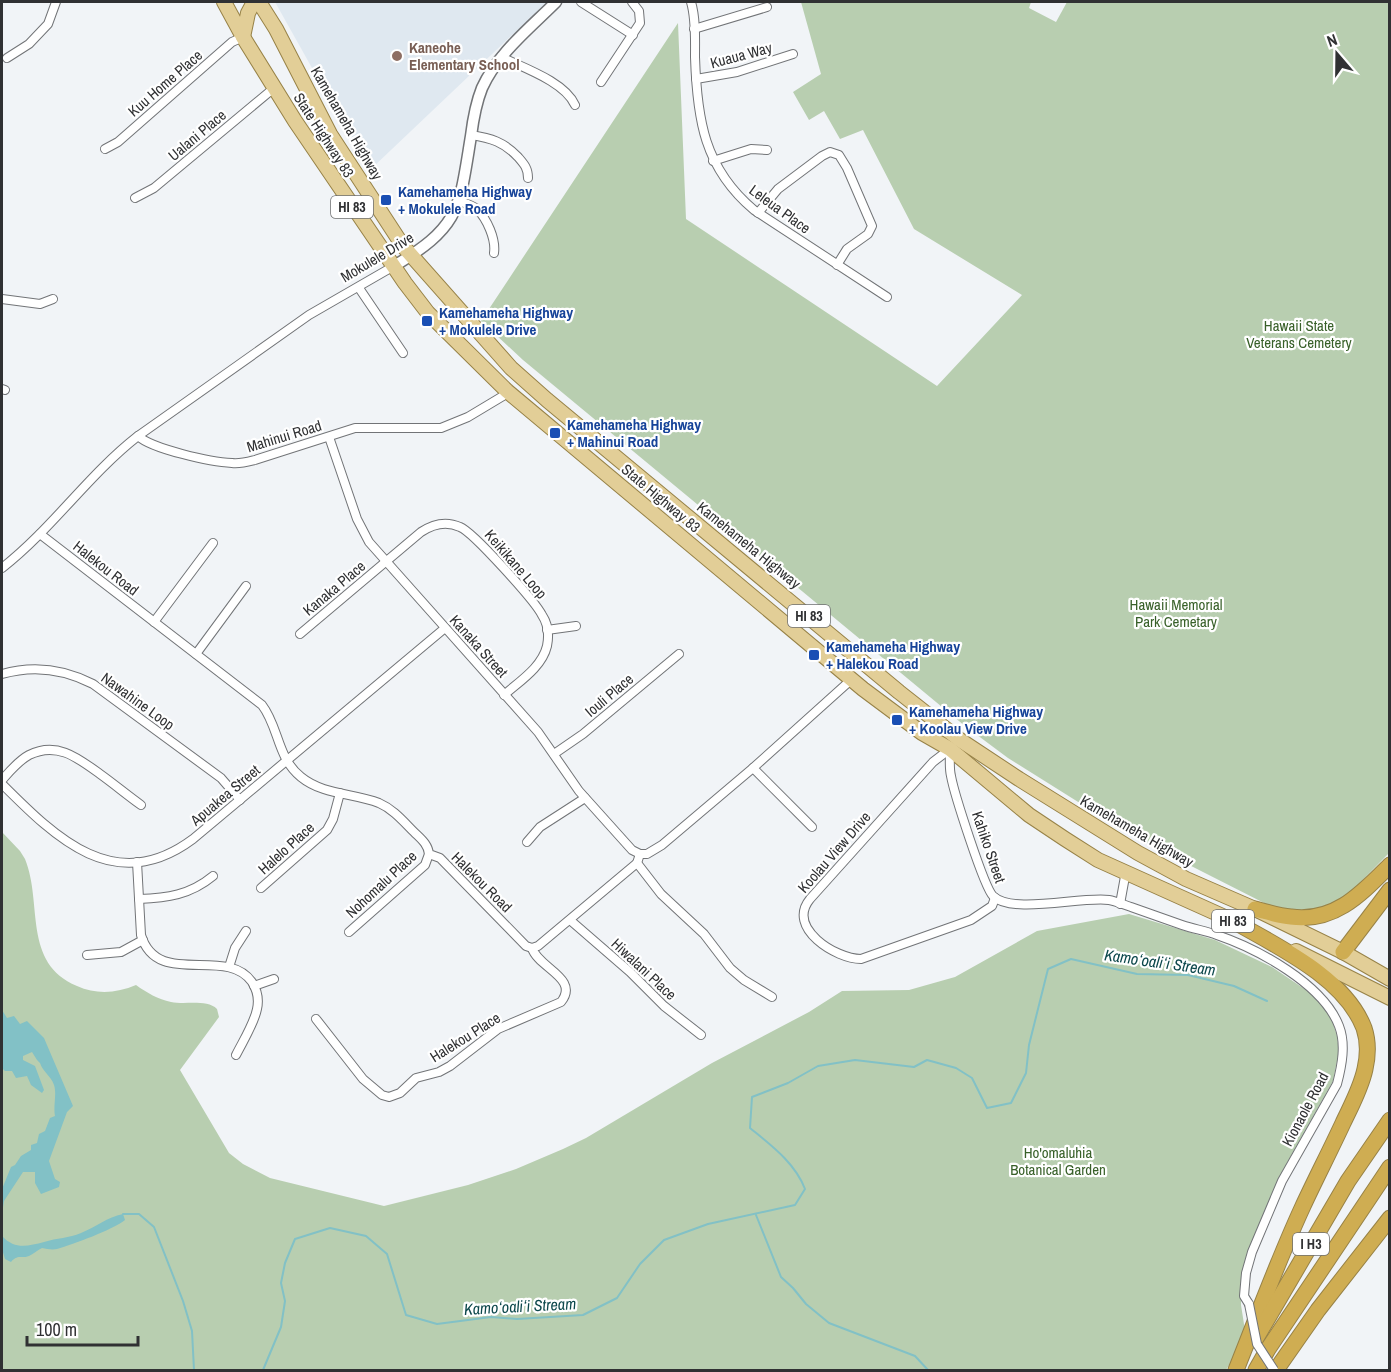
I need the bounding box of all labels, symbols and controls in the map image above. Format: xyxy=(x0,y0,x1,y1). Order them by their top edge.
north arrow xyxy=(1307,24,1367,84)
text: N xyxy=(1324,28,1340,52)
street label: Kuaua Way xyxy=(708,36,775,73)
place label: Kaneohe Elementary School xyxy=(409,37,520,75)
street label: Kuu Home Place xyxy=(123,45,207,121)
marker: Kaneohe Elementary School xyxy=(390,49,404,63)
street label: Kamehameha Highway xyxy=(306,62,388,184)
street label: State Highway 83 xyxy=(289,89,359,182)
street label: Ualani Place xyxy=(164,104,231,165)
street label: Leleua Place xyxy=(745,180,815,238)
place label: Kamehameha Highway + Mokulele Road xyxy=(398,181,532,219)
marker: Kamehameha Highway + Mokulele Road xyxy=(379,193,393,207)
road number: HI 83 xyxy=(331,196,373,218)
street label: Mokulele Drive xyxy=(336,227,418,287)
place label: Kamehameha Highway + Mokulele Drive xyxy=(439,302,573,340)
marker: Kamehameha Highway + Mokulele Drive xyxy=(420,314,434,328)
park label: Hawaii State Veterans Cemetery xyxy=(1246,315,1352,353)
place label: Kamehameha Highway + Mahinui Road xyxy=(567,414,701,452)
street label: Mahinui Road xyxy=(244,415,324,457)
marker: Kamehameha Highway + Mahinui Road xyxy=(548,426,562,440)
street label: State Highway 83 xyxy=(617,459,705,537)
street label: Kamehameha Highway xyxy=(693,497,806,594)
street label: Keikikane Loop xyxy=(480,525,552,603)
street label: Halekou Road xyxy=(69,536,143,600)
street label: Kanaka Place xyxy=(298,555,370,620)
park label: Hawaii Memorial Park Cemetary xyxy=(1130,594,1222,632)
road number: HI 83 xyxy=(788,605,830,627)
street label: Kanaka Street xyxy=(445,610,513,682)
place label: Kamehameha Highway + Halekou Road xyxy=(826,636,960,674)
marker: Kamehameha Highway + Halekou Road xyxy=(807,648,821,662)
street label: Nawahine Loop xyxy=(97,667,179,735)
street label: Iouli Place xyxy=(580,668,638,722)
place label: Kamehameha Highway + Koolau View Drive xyxy=(909,701,1043,739)
marker: Kamehameha Highway + Koolau View Drive xyxy=(890,713,904,727)
street label: Apuakea Street xyxy=(185,759,265,831)
street label: Kamehameha Highway xyxy=(1076,790,1198,872)
street label: Koolau View Drive xyxy=(793,807,875,897)
street label: Kahiko Street xyxy=(967,808,1011,886)
street label: Halelo Place xyxy=(253,817,319,879)
street label: Nohomalu Place xyxy=(341,845,421,922)
street label: Halekou Road xyxy=(447,847,517,917)
road number: HI 83 xyxy=(1212,910,1254,932)
street label: Hiwalani Place xyxy=(607,933,681,1005)
water label: Kamoʻoaliʻi Stream xyxy=(1103,943,1217,981)
street label: Halekou Place xyxy=(426,1007,504,1067)
street label: Kionaole Road xyxy=(1277,1068,1333,1150)
park label: Ho'omaluhia Botanical Garden xyxy=(1010,1142,1106,1180)
road number: I H3 xyxy=(1293,1233,1329,1255)
water label: Kamoʻoaliʻi Stream xyxy=(463,1292,577,1320)
scale bar xyxy=(27,1309,138,1347)
text: 100 m xyxy=(36,1317,77,1342)

